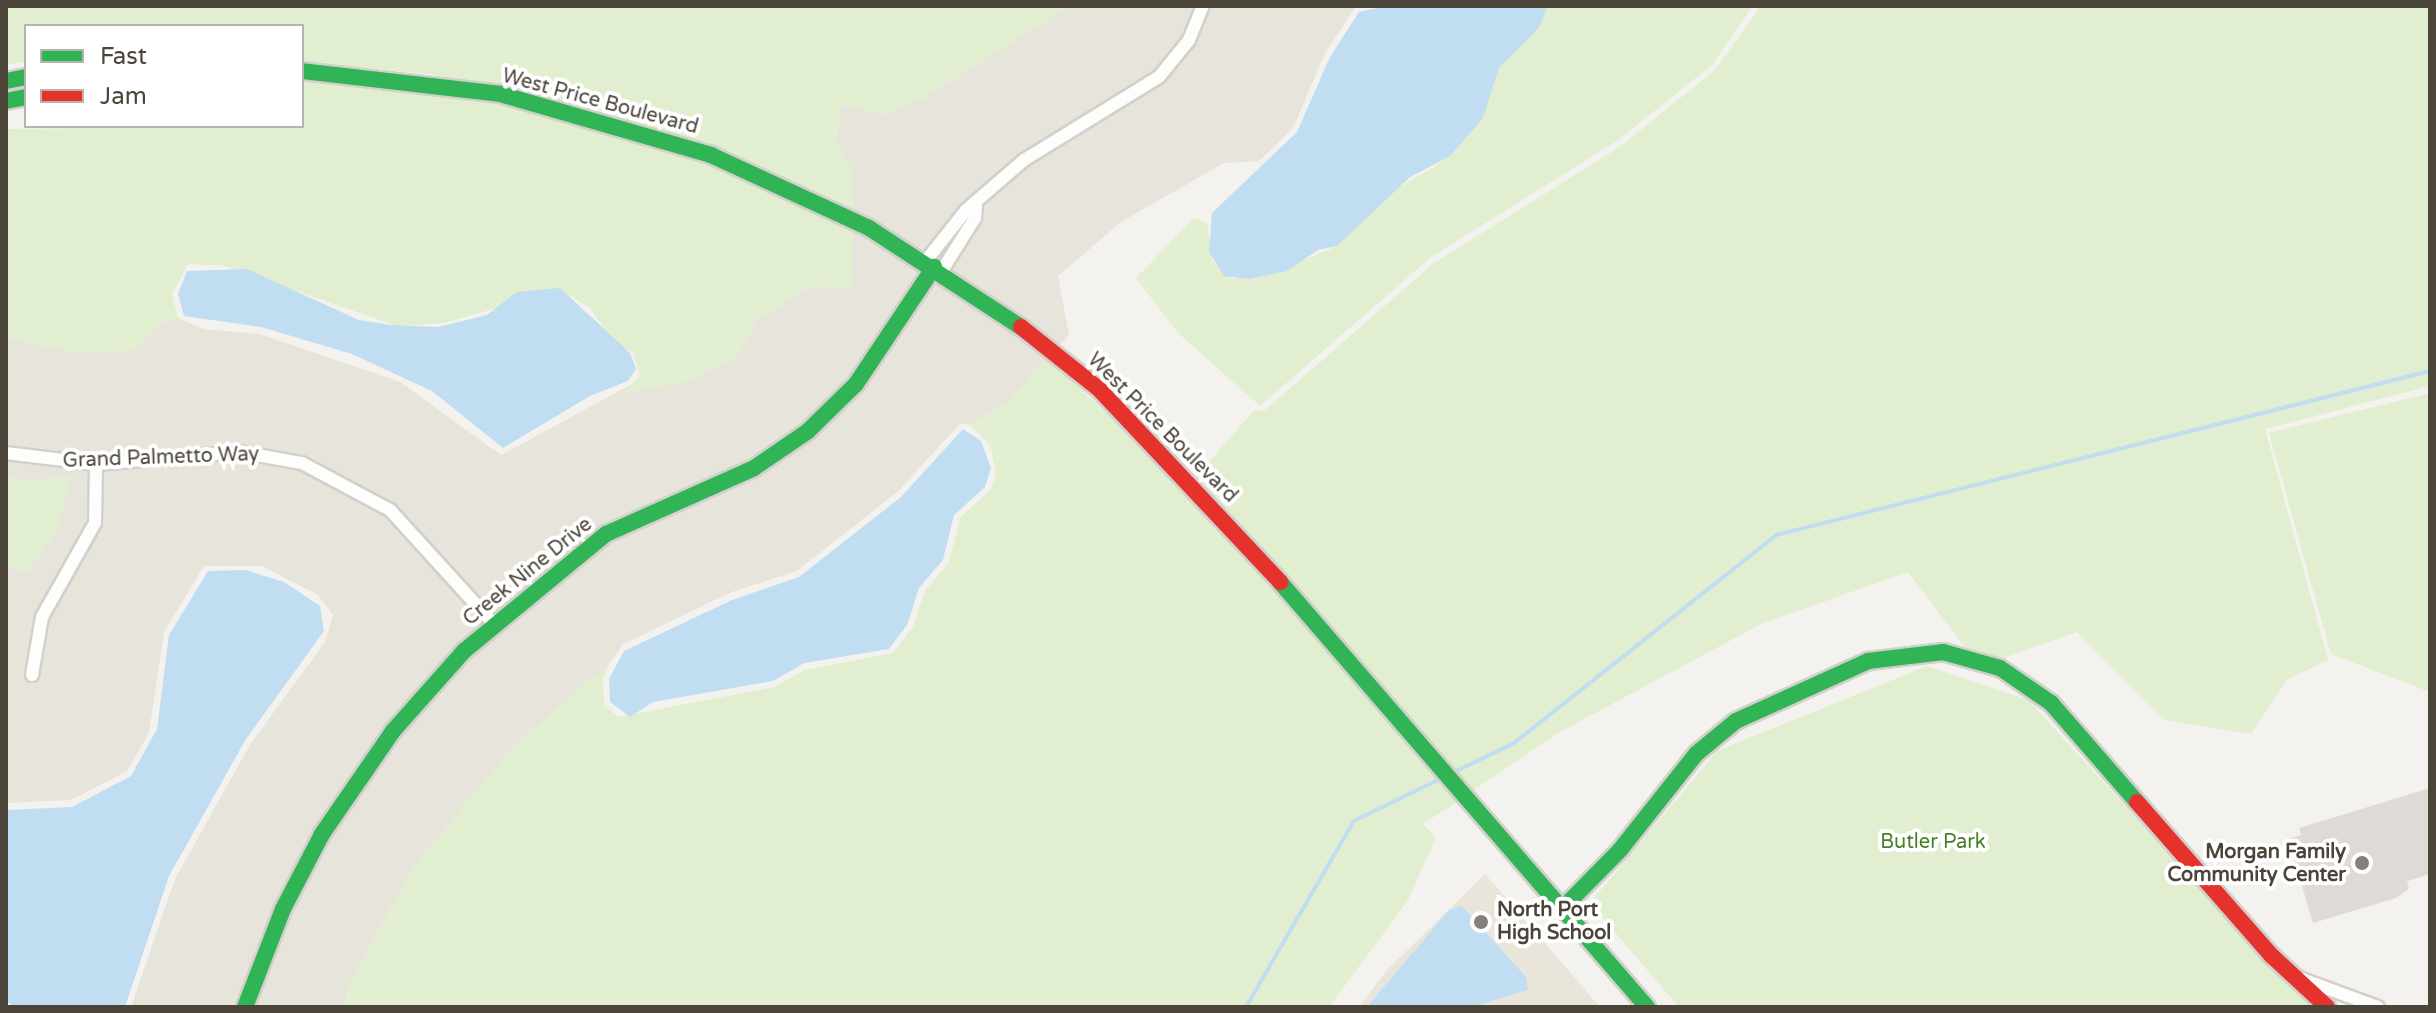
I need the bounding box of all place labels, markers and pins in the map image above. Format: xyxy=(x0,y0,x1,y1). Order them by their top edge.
place label: Morgan Family Community Center xyxy=(2167,840,2346,887)
marker: Morgan Family Community Center xyxy=(2353,854,2371,872)
place label: North Port High School xyxy=(1497,898,1611,945)
marker: North Port High School xyxy=(1472,913,1490,931)

